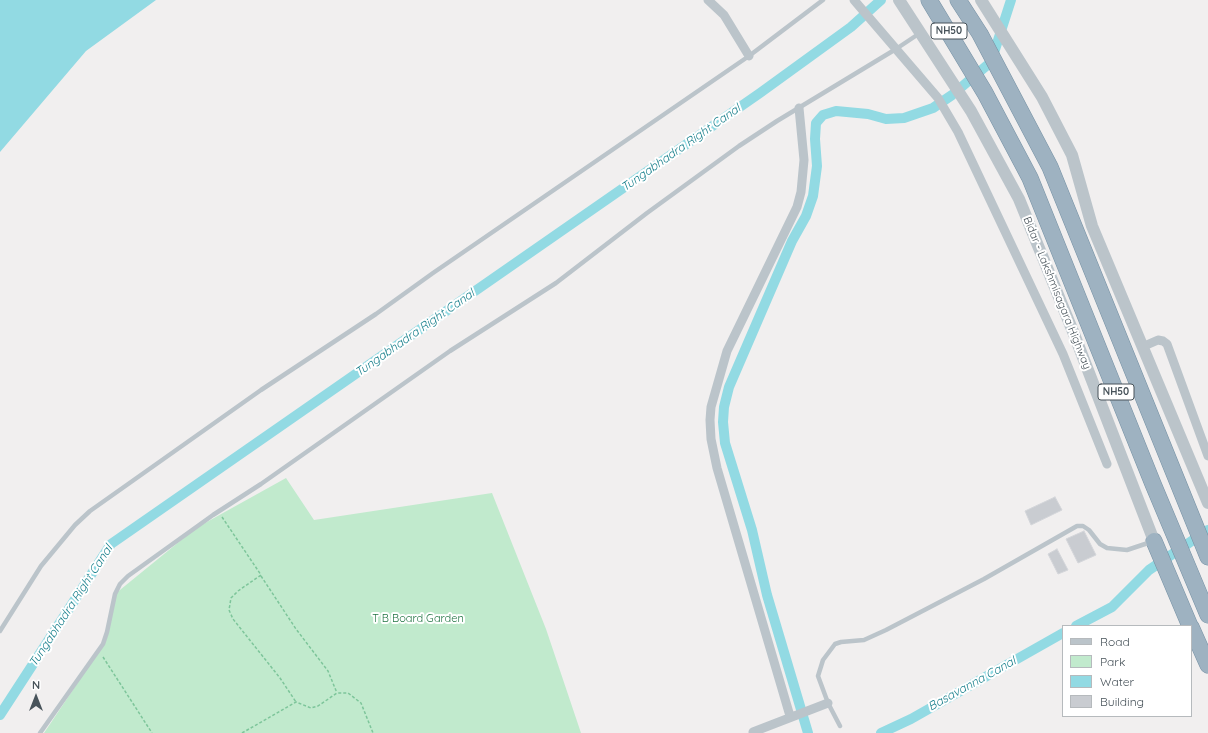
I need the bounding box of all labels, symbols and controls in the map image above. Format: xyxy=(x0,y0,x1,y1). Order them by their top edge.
road number: NH50 xyxy=(931,23,967,39)
water label: Tungabhadra Right Canal xyxy=(619,101,743,195)
street label: Bidar - Lakshmisagara Highway xyxy=(1020,215,1094,371)
water label: Tungabhadra Right Canal xyxy=(353,286,477,380)
road number: NH50 xyxy=(1098,384,1134,400)
water label: Tungabhadra Right Canal xyxy=(26,542,116,670)
park label: T B Board Garden xyxy=(372,612,464,626)
legend xyxy=(1062,625,1192,717)
text: Road xyxy=(1100,634,1130,649)
water label: Basavanna Canal xyxy=(926,654,1018,714)
text: Park xyxy=(1100,654,1125,669)
text: Water xyxy=(1100,674,1134,689)
north arrow xyxy=(16,677,56,717)
text: N xyxy=(32,678,40,692)
text: Building xyxy=(1100,694,1144,709)

